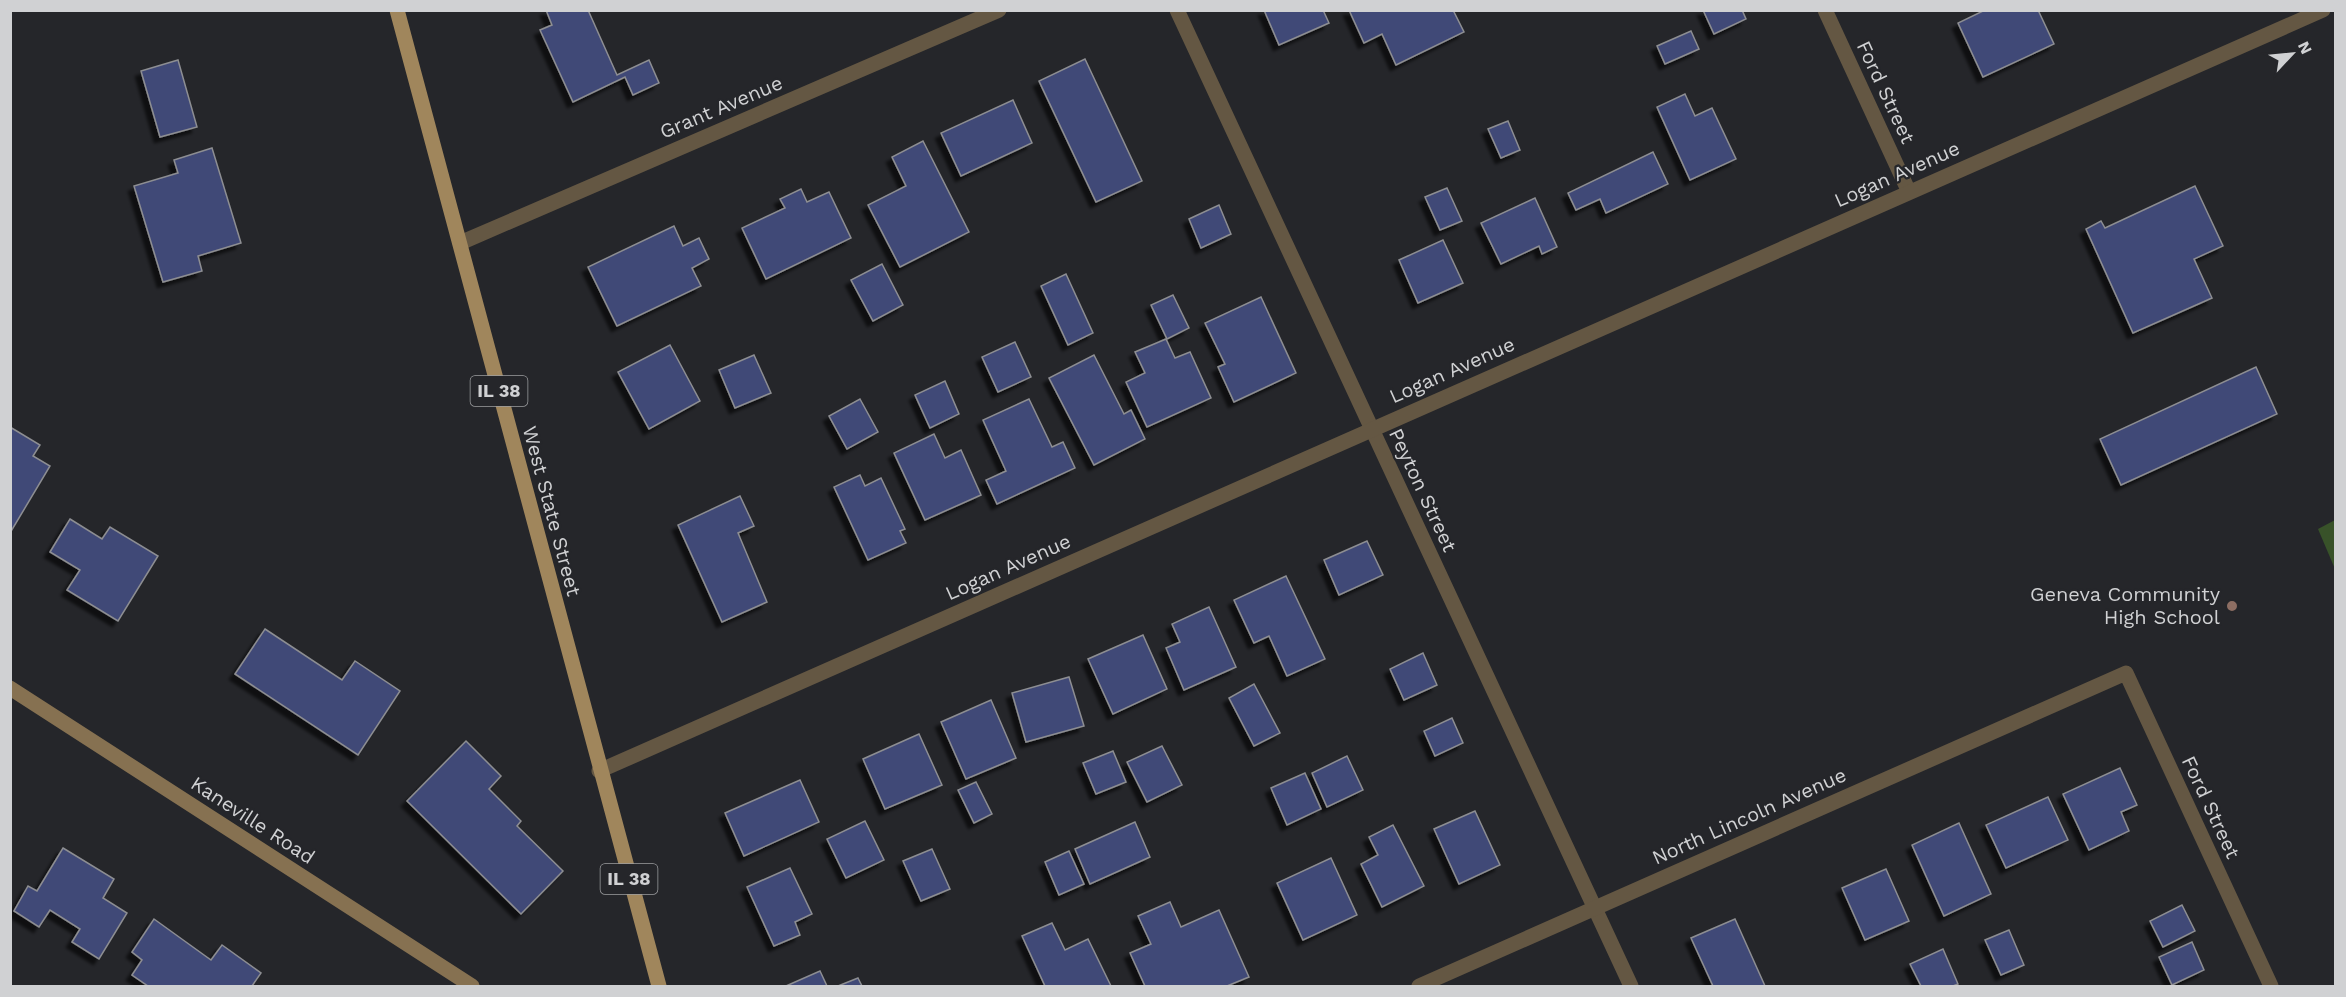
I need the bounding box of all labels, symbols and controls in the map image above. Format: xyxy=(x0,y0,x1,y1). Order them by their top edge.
north arrow xyxy=(2262,24,2322,84)
street label: Ford Street xyxy=(1852,37,1920,148)
text: N xyxy=(2294,38,2316,57)
street label: Grant Avenue xyxy=(656,70,786,144)
street label: Logan Avenue xyxy=(1831,136,1963,212)
street label: Logan Avenue xyxy=(1386,332,1518,408)
road number: IL 38 xyxy=(470,376,528,406)
street label: West State Street xyxy=(518,423,586,599)
street label: Peyton Street xyxy=(1384,425,1462,556)
street label: Logan Avenue xyxy=(942,529,1074,605)
place label: Geneva Community High School xyxy=(2030,582,2221,629)
marker: Geneva Community High School xyxy=(2225,599,2239,613)
street label: Ford Street xyxy=(2177,752,2245,863)
street label: North Lincoln Avenue xyxy=(1648,762,1850,870)
street label: Kaneville Road xyxy=(187,771,319,869)
road number: IL 38 xyxy=(600,864,658,894)

